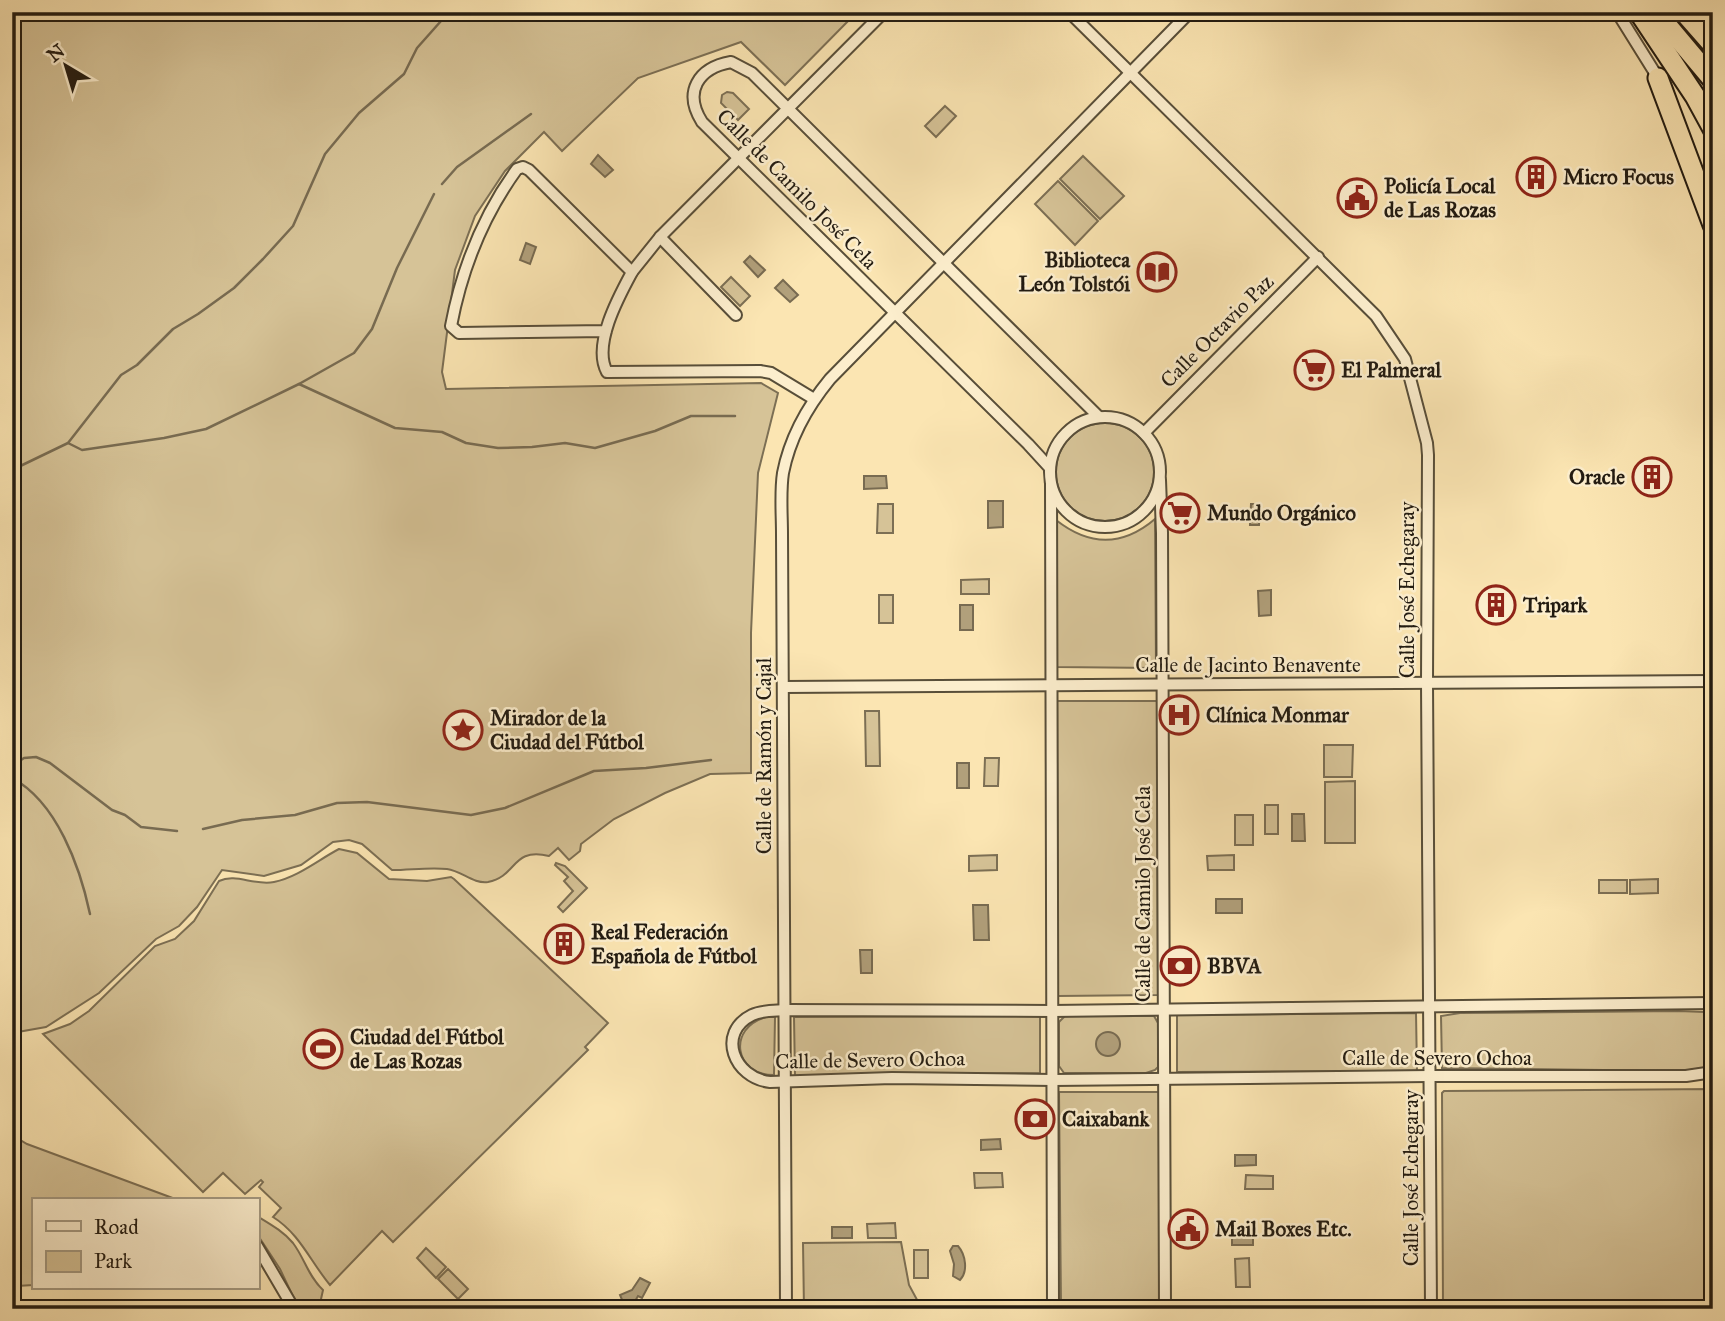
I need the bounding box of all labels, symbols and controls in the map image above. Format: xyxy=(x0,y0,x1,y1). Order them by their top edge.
north arrow xyxy=(32,32,102,102)
text: N xyxy=(42,39,69,67)
street label: Calle de Camilo José Cela xyxy=(711,103,883,275)
building icon: Micro Focus xyxy=(1515,156,1557,198)
place label: Micro Focus xyxy=(1563,164,1674,190)
place label: Policía Local de Las Rozas xyxy=(1384,173,1497,223)
public building icon: Policía Local de Las Rozas xyxy=(1336,177,1378,219)
place label: Biblioteca León Tolstói xyxy=(1019,247,1131,297)
library icon: Biblioteca León Tolstói xyxy=(1136,251,1178,293)
street label: Calle Octavio Paz xyxy=(1155,269,1279,393)
supermarket icon: El Palmeral xyxy=(1293,349,1335,391)
place label: El Palmeral xyxy=(1341,357,1443,383)
building icon: Oracle xyxy=(1631,456,1673,498)
place label: Oracle xyxy=(1569,464,1625,490)
supermarket icon: Mundo Orgánico xyxy=(1159,492,1201,534)
place label: Mundo Orgánico xyxy=(1207,500,1356,526)
street label: Calle José Echegaray xyxy=(1394,500,1420,678)
building icon: Tripark xyxy=(1475,584,1517,626)
place label: Tripark xyxy=(1522,592,1589,618)
street label: Calle de Jacinto Benavente xyxy=(1135,652,1361,678)
street label: Calle de Ramón y Cajal xyxy=(751,657,777,854)
hospital icon: Clínica Monmar xyxy=(1158,694,1200,736)
place label: Clínica Monmar xyxy=(1206,702,1350,728)
place label: Mirador de la Ciudad del Fútbol xyxy=(490,705,645,755)
place icon: Mirador de la Ciudad del Fútbol xyxy=(442,709,484,751)
street label: Calle de Camilo José Cela xyxy=(1130,786,1156,1002)
place label: Real Federación Española de Fútbol xyxy=(591,919,758,969)
building icon: Real Federación Española de Fútbol xyxy=(543,923,585,965)
bank icon: BBVA xyxy=(1159,945,1201,987)
place label: BBVA xyxy=(1207,953,1263,979)
place label: Ciudad del Fútbol de Las Rozas xyxy=(350,1024,505,1074)
sports icon: Ciudad del Fútbol de Las Rozas xyxy=(302,1028,344,1070)
street label: Calle de Severo Ochoa xyxy=(775,1045,965,1075)
street label: Calle de Severo Ochoa xyxy=(1342,1045,1532,1071)
street label: Calle José Echegaray xyxy=(1398,1088,1424,1266)
bank icon: Caixabank xyxy=(1014,1098,1056,1140)
place label: Caixabank xyxy=(1062,1106,1151,1132)
legend xyxy=(32,1198,259,1290)
public building icon: Mail Boxes Etc. xyxy=(1167,1208,1209,1250)
text: Road xyxy=(94,1214,139,1240)
place label: Mail Boxes Etc. xyxy=(1215,1216,1352,1242)
text: Park xyxy=(94,1248,132,1274)

